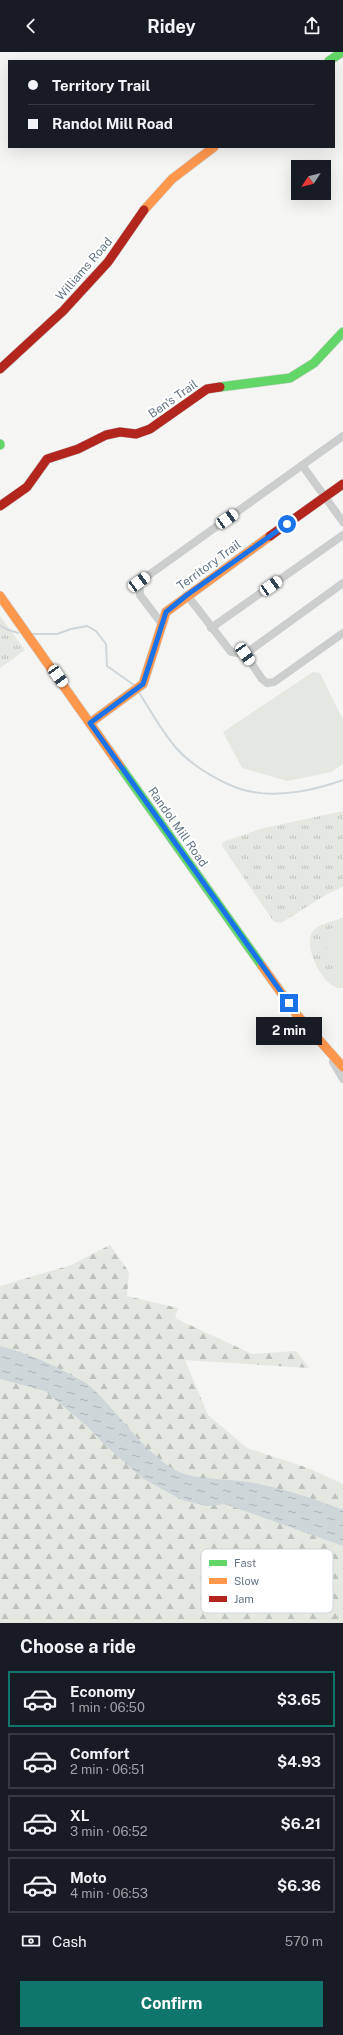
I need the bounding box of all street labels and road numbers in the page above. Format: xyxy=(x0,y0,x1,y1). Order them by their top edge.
street label: Williams Road xyxy=(53,235,115,303)
street label: Ben's Trail xyxy=(146,377,201,421)
street label: Territory Trail xyxy=(174,537,244,593)
street label: Randol Mill Road xyxy=(145,784,211,870)

